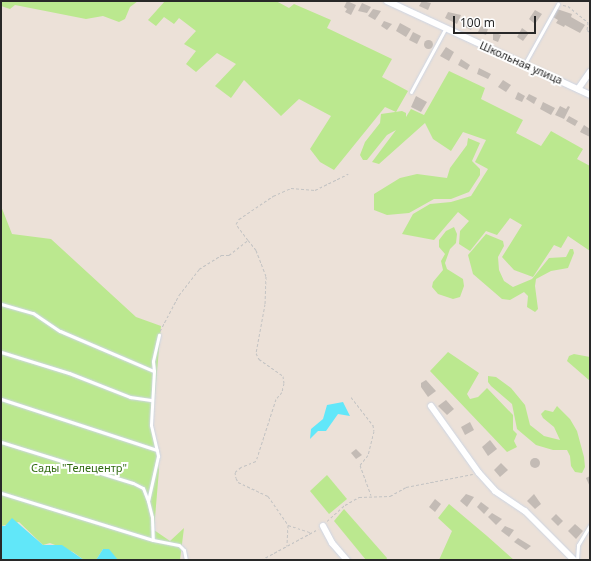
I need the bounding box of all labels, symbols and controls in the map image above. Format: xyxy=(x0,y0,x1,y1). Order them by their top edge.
scale bar xyxy=(455,8,538,34)
text: 100 m xyxy=(460,14,495,31)
street label: Школьная улица xyxy=(478,39,564,87)
park label: Сады "Телецентр" xyxy=(31,461,127,475)

